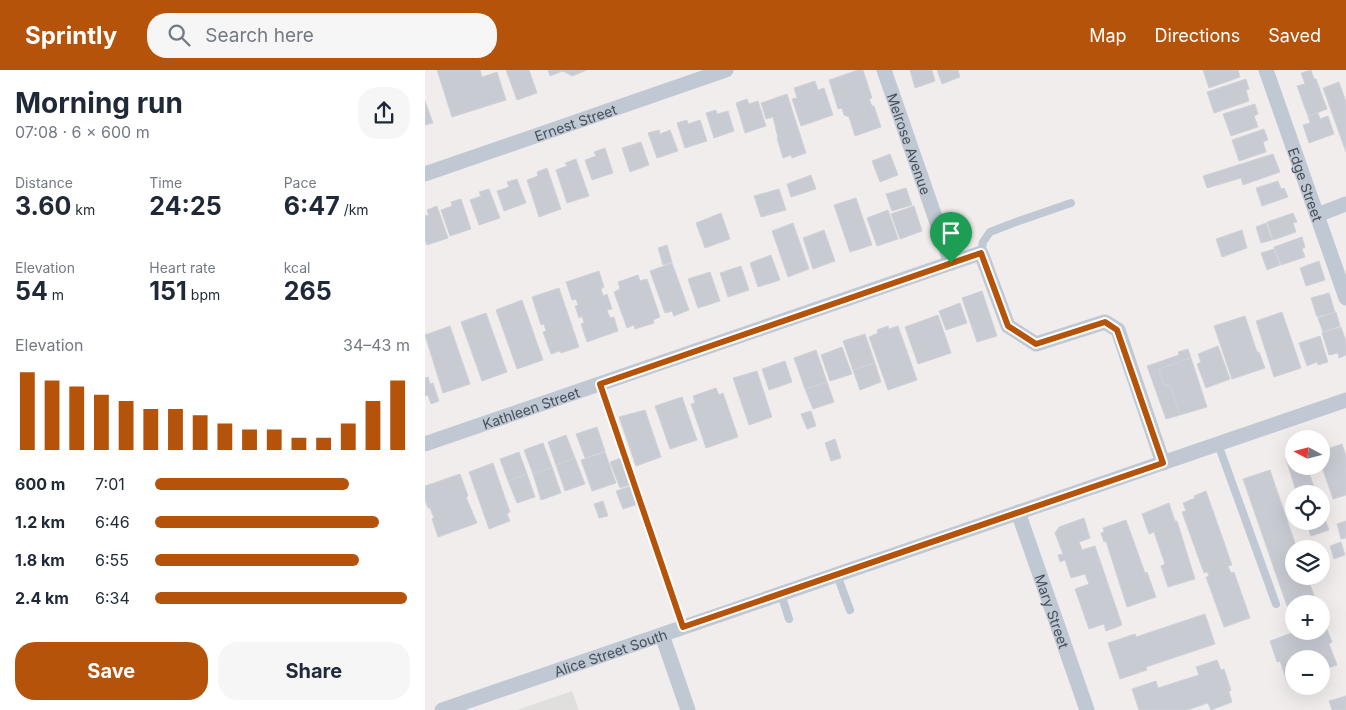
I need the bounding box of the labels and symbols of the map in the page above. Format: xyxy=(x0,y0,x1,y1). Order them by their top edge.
street label: Melrose Avenue xyxy=(884,91,935,197)
street label: Ernest Street xyxy=(532,100,619,144)
street label: Edge Street xyxy=(1285,145,1327,224)
pin xyxy=(930,212,972,263)
street label: Kathleen Street xyxy=(480,383,582,432)
north arrow xyxy=(1285,430,1330,475)
street label: Mary Street xyxy=(1032,572,1073,651)
street label: Alice Street South xyxy=(552,625,669,680)

